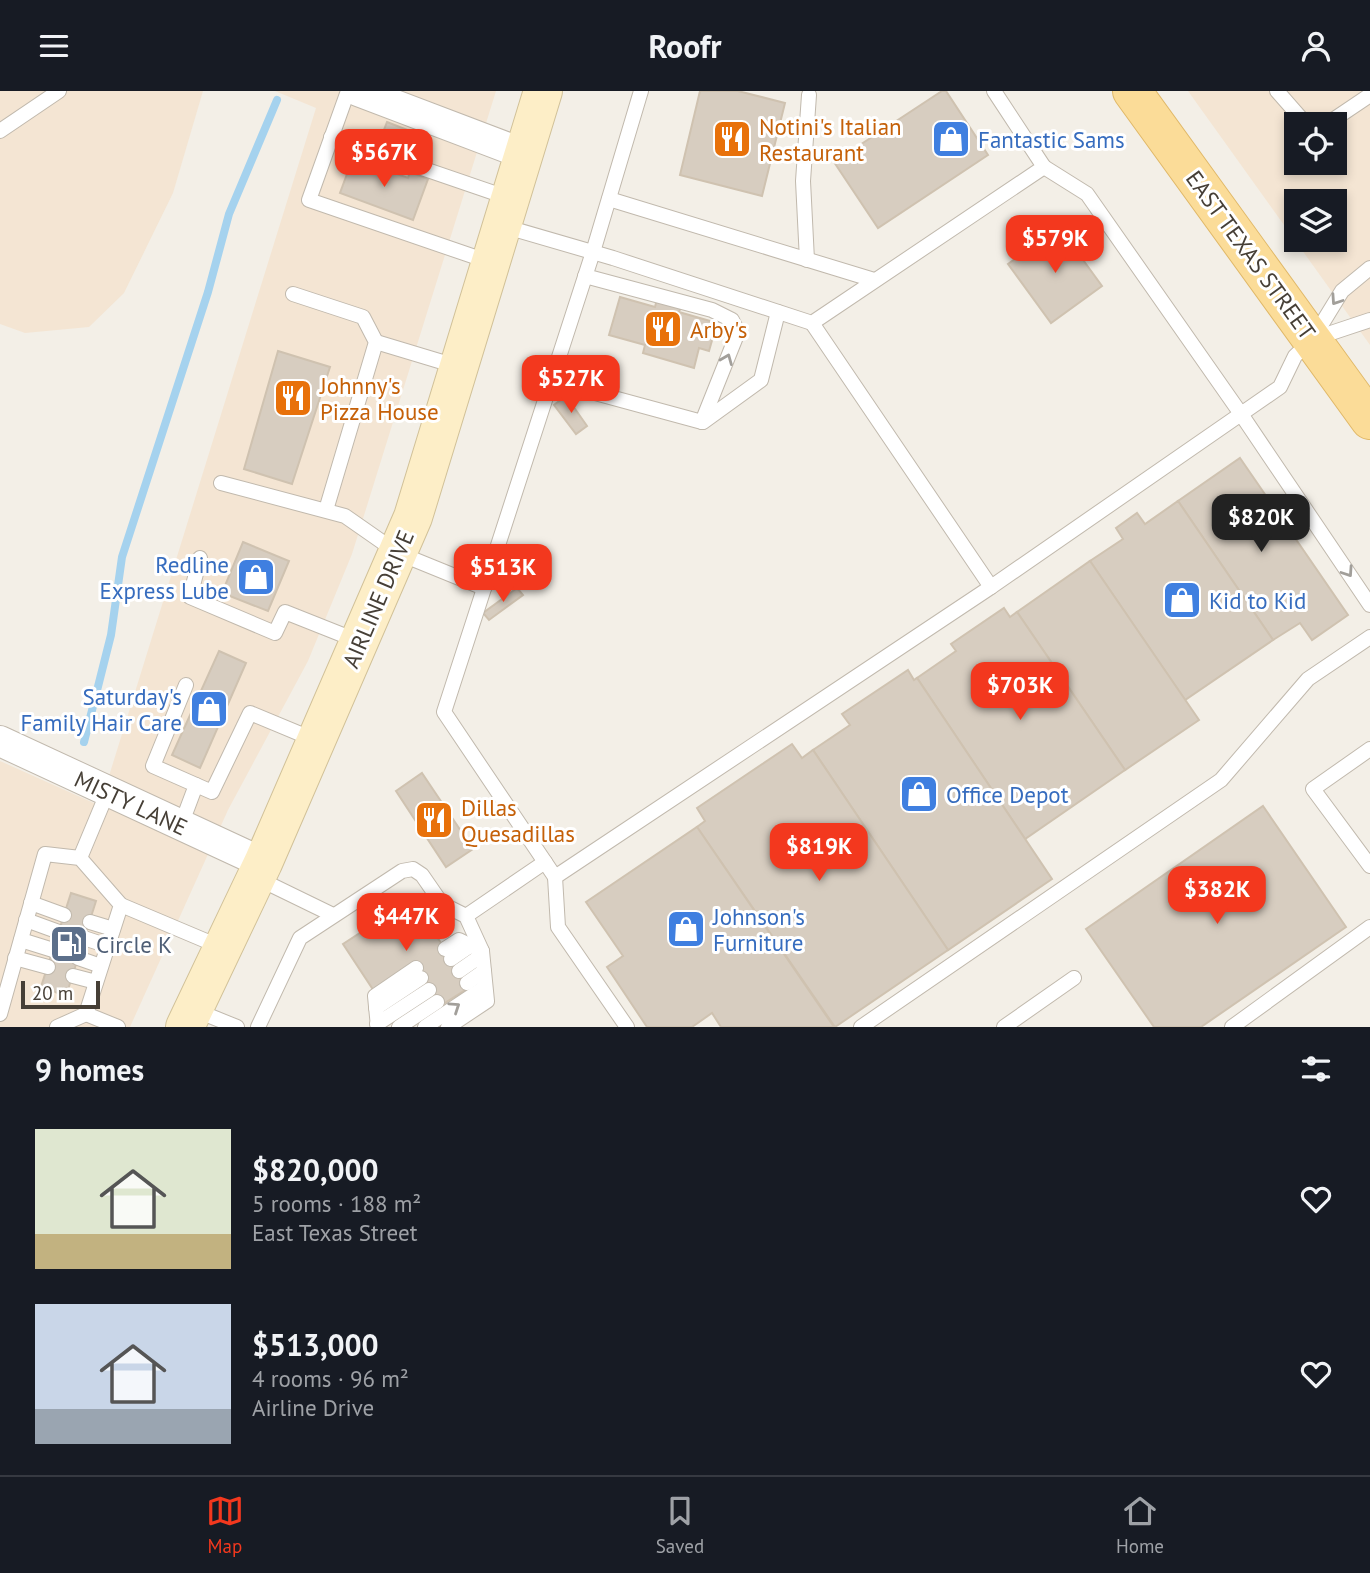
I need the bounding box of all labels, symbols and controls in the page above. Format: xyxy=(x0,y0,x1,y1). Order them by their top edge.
text: Roofr xyxy=(648,25,722,67)
icon: menu xyxy=(35,27,73,65)
icon: person xyxy=(1297,27,1335,65)
place label: Notini's Italian Restaurant xyxy=(759,112,902,167)
map controls xyxy=(1284,112,1347,252)
button: locate xyxy=(1284,112,1347,175)
restaurant icon: Notini's Italian Restaurant xyxy=(711,118,753,160)
shop icon: Fantastic Sams xyxy=(930,118,972,160)
place label: Fantastic Sams xyxy=(978,125,1125,154)
pin: $567K xyxy=(335,129,433,189)
text: $567K xyxy=(351,137,417,166)
street label: EAST TEXAS STREET xyxy=(1180,165,1322,345)
button: layers xyxy=(1284,189,1347,252)
pin: $579K xyxy=(1006,215,1104,275)
text: $579K xyxy=(1022,223,1088,252)
one-way arrow xyxy=(1332,292,1345,305)
restaurant icon: Arby's xyxy=(642,308,684,350)
place label: Arby's xyxy=(690,315,747,344)
one-way arrow xyxy=(719,354,733,366)
pin: $527K xyxy=(522,355,620,415)
text: $527K xyxy=(538,363,604,392)
place label: Johnny's Pizza House xyxy=(319,371,439,426)
restaurant icon: Johnny's Pizza House xyxy=(272,377,314,419)
pin: $820K xyxy=(1212,495,1310,554)
text: $820K xyxy=(1228,502,1294,531)
street label: AIRLINE DRIVE xyxy=(336,526,420,672)
pin: $513K xyxy=(454,545,552,604)
place label: Redline Express Lube xyxy=(99,550,229,605)
text: $513K xyxy=(470,552,536,581)
shop icon: Redline Express Lube xyxy=(235,556,277,598)
one-way arrow xyxy=(1340,564,1352,577)
shop icon: Kid to Kid xyxy=(1161,579,1203,621)
place label: Kid to Kid xyxy=(1209,586,1306,615)
pin: $703K xyxy=(971,663,1069,722)
text: $703K xyxy=(987,670,1053,699)
place label: Saturday's Family Hair Care xyxy=(20,682,182,737)
shop icon: Saturday's Family Hair Care xyxy=(188,688,230,730)
street label: MISTY LANE xyxy=(70,764,192,842)
shop icon: Office Depot xyxy=(898,773,940,815)
place label: Office Depot xyxy=(946,780,1069,809)
place label: Dillas Quesadillas xyxy=(461,793,575,848)
restaurant icon: Dillas Quesadillas xyxy=(413,799,455,841)
pin: $819K xyxy=(770,823,868,883)
text: $819K xyxy=(786,831,852,860)
pin: $382K xyxy=(1168,867,1266,926)
text: $382K xyxy=(1184,874,1250,903)
pin: $447K xyxy=(357,893,455,953)
text: $447K xyxy=(373,901,439,930)
place label: Johnson's Furniture xyxy=(712,902,805,957)
shop icon: Johnson's Furniture xyxy=(665,908,707,950)
fuel station icon: Circle K xyxy=(48,923,90,965)
place label: Circle K xyxy=(96,930,172,959)
scale bar xyxy=(21,978,100,1010)
text: 20 m xyxy=(32,981,73,1005)
one-way arrow xyxy=(448,1002,461,1015)
text: 9 homes xyxy=(35,1050,144,1089)
icon: filters xyxy=(1297,1050,1335,1088)
text: $820,000 xyxy=(252,1150,379,1189)
icon: home xyxy=(91,1157,175,1241)
icon: heart xyxy=(1297,1180,1335,1218)
text: 5 rooms · 188 m² xyxy=(252,1189,421,1218)
text: East Texas Street xyxy=(252,1218,417,1247)
text: $513,000 xyxy=(252,1325,379,1364)
icon: home xyxy=(91,1332,175,1416)
icon: heart xyxy=(1297,1355,1335,1393)
text: 4 rooms · 96 m² xyxy=(252,1364,409,1393)
text: Airline Drive xyxy=(252,1393,374,1422)
tab: Map xyxy=(206,1492,244,1558)
tab: Saved xyxy=(656,1492,704,1558)
tab: Home xyxy=(1116,1492,1164,1558)

